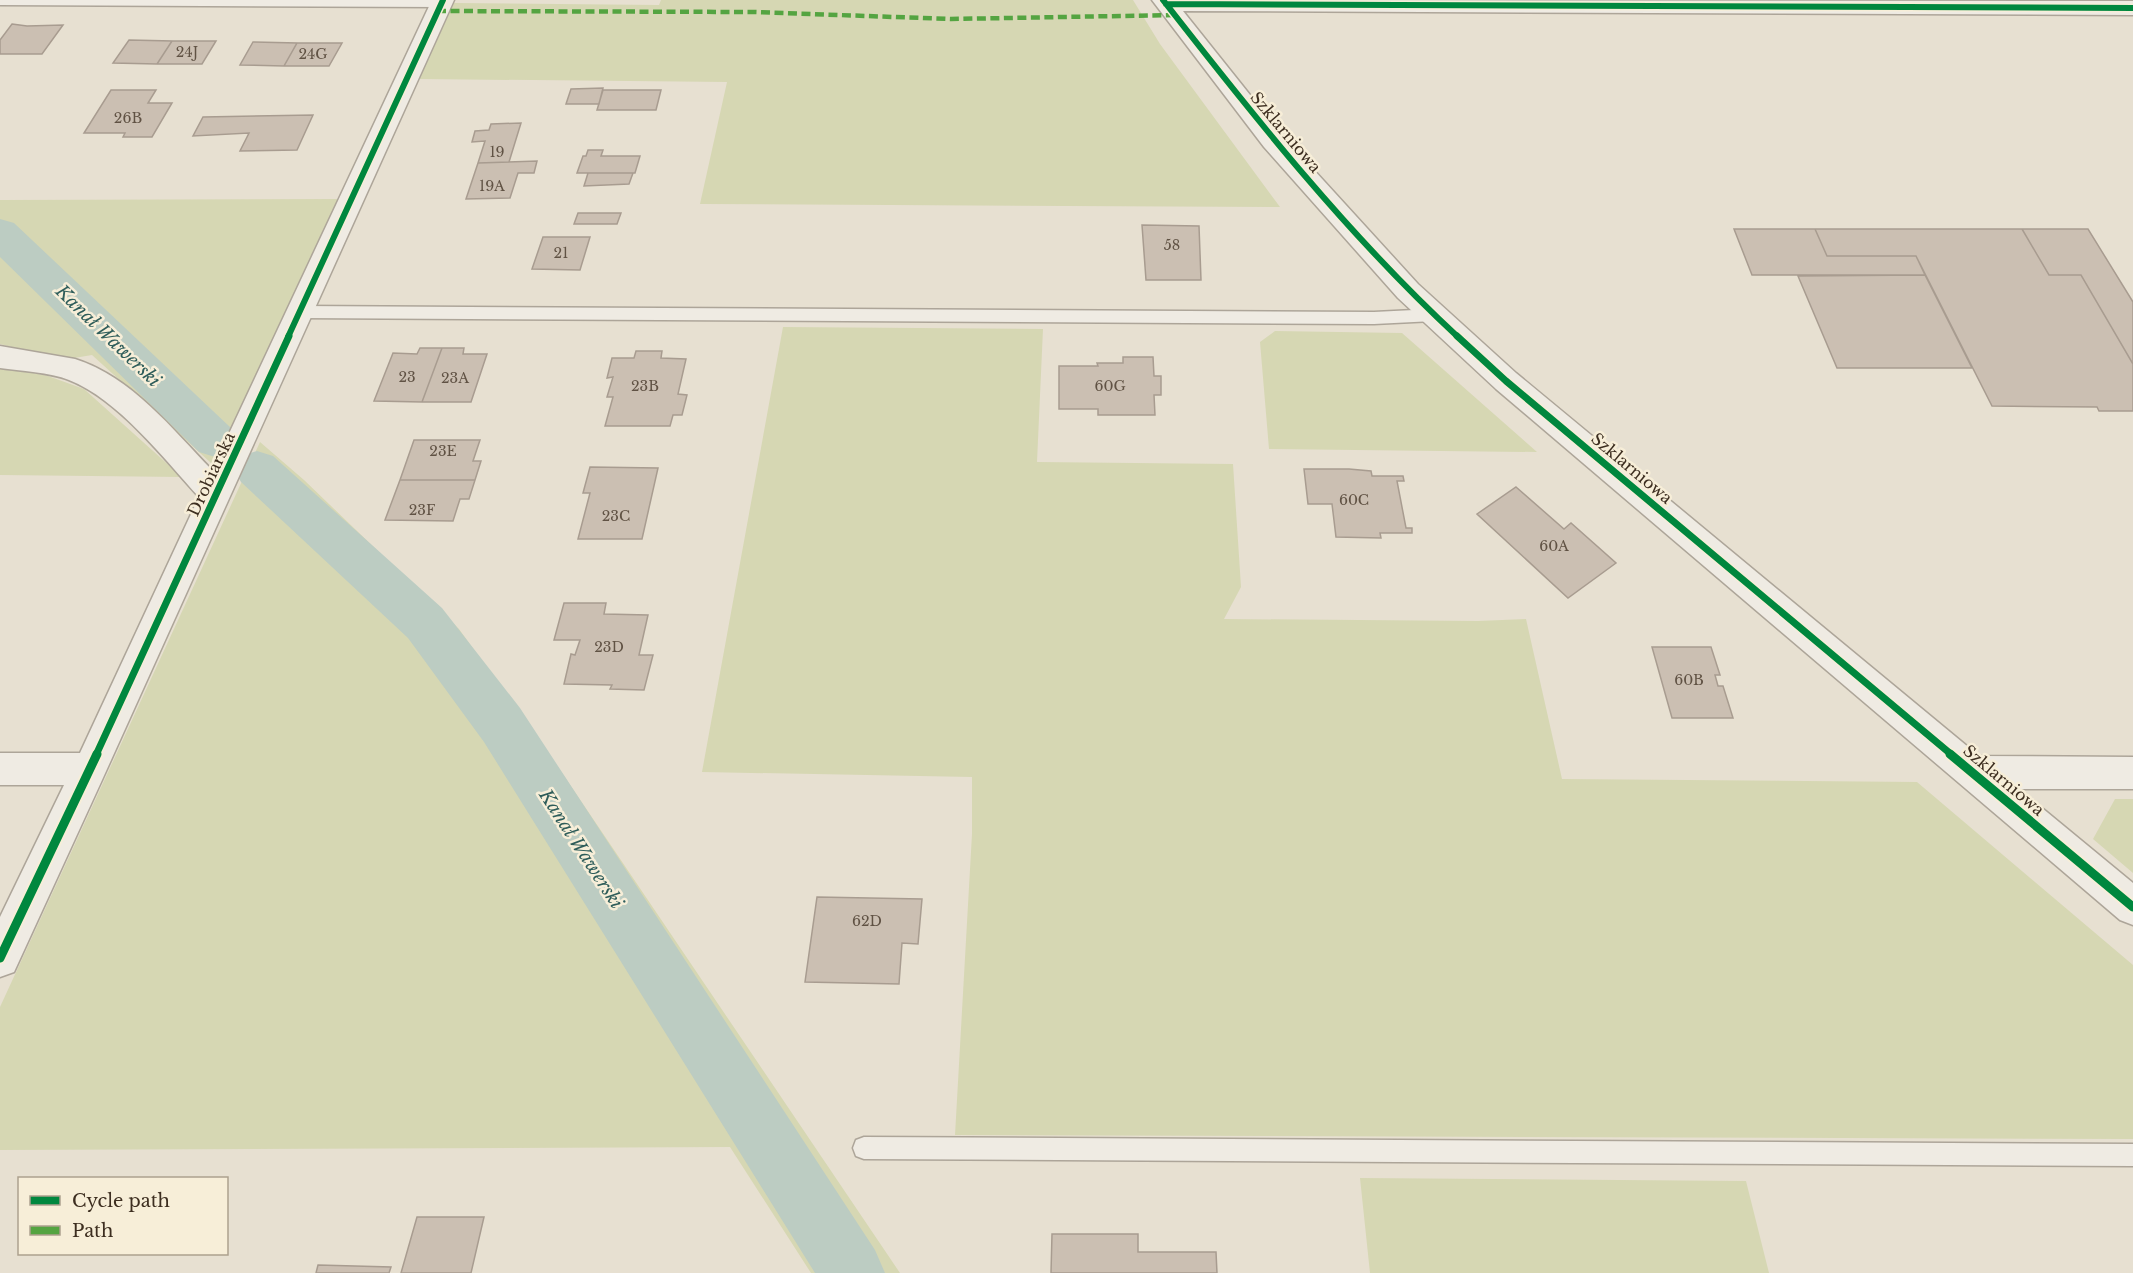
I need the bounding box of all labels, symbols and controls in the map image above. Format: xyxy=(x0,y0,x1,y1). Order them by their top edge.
house number: 24J xyxy=(176,43,198,61)
house number: 24G xyxy=(299,45,328,63)
street label: Szklarniowa xyxy=(1246,87,1326,177)
house number: 26B xyxy=(114,109,142,127)
house number: 19 xyxy=(489,143,505,161)
house number: 19A xyxy=(479,177,505,195)
house number: 58 xyxy=(1164,236,1180,254)
house number: 21 xyxy=(554,244,568,262)
water label: Kanał Wawerski xyxy=(50,280,166,392)
house number: 23 xyxy=(398,368,416,386)
house number: 23A xyxy=(441,369,469,387)
house number: 23B xyxy=(631,377,659,395)
house number: 60G xyxy=(1094,377,1126,395)
street label: Szklarniowa xyxy=(1587,428,1677,508)
street label: Drobiarska xyxy=(183,429,239,519)
house number: 23E xyxy=(429,442,457,460)
house number: 60C xyxy=(1339,491,1369,509)
house number: 23F xyxy=(409,501,436,519)
house number: 23C xyxy=(602,507,630,525)
house number: 60A xyxy=(1539,537,1569,555)
house number: 23D xyxy=(594,638,624,656)
house number: 60B xyxy=(1674,671,1704,689)
street label: Szklarniowa xyxy=(1959,740,2049,820)
water label: Kanał Wawerski xyxy=(534,785,628,913)
house number: 62D xyxy=(852,912,882,930)
legend xyxy=(18,1177,228,1255)
text: Cycle path xyxy=(72,1190,170,1212)
text: Path xyxy=(72,1220,113,1242)

